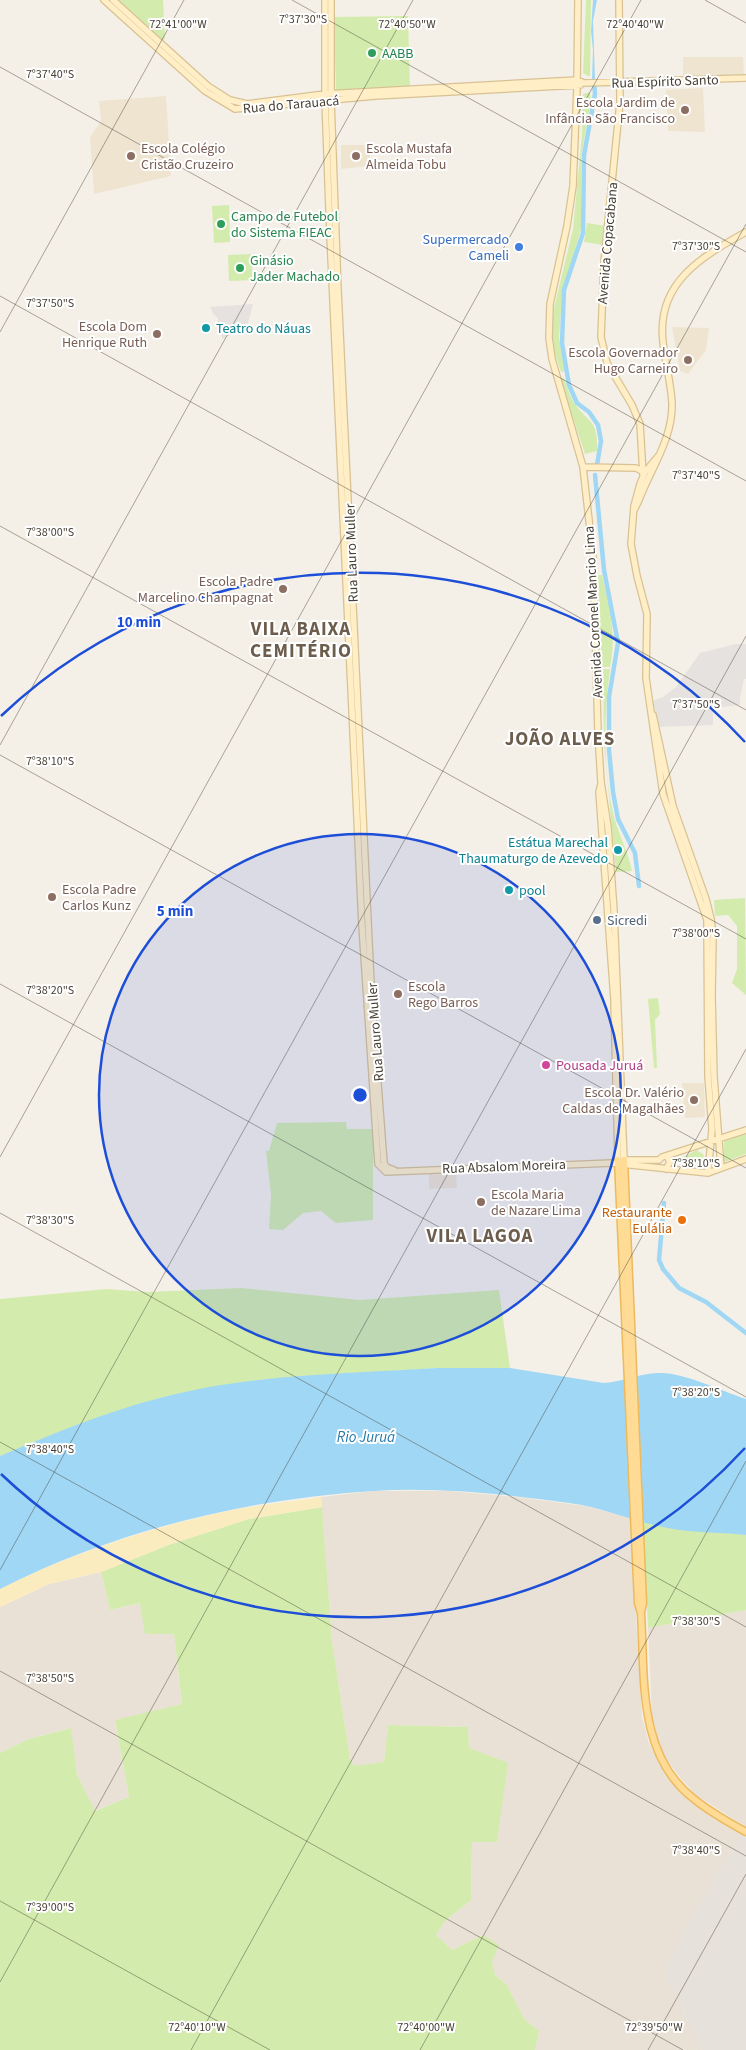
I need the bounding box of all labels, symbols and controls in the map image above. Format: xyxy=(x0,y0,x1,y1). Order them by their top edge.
text: 7°37'30"S xyxy=(279,11,327,28)
text: 72°41'00"W xyxy=(149,16,207,33)
text: 72°40'50"W xyxy=(378,16,436,33)
text: 72°40'40"W xyxy=(606,16,664,33)
place label: AABB xyxy=(382,44,414,64)
marker: AABB xyxy=(366,47,378,59)
text: 7°37'40"S xyxy=(26,66,74,83)
street label: Rua Espírito Santo xyxy=(611,70,719,94)
street label: Rua do Tarauacá xyxy=(242,91,340,119)
place label: Escola Jardim de Infância São Francisco xyxy=(545,93,675,129)
marker: Escola Jardim de Infância São Francisco xyxy=(679,104,691,116)
place label: Escola Colégio Cristão Cruzeiro xyxy=(141,139,234,175)
place label: Escola Mustafa Almeida Tobu xyxy=(366,139,452,175)
marker: Escola Colégio Cristão Cruzeiro xyxy=(125,150,137,162)
marker: Escola Mustafa Almeida Tobu xyxy=(350,150,362,162)
street label: Avenida Copacabana xyxy=(593,181,623,305)
place label: Campo de Futebol do Sistema FIEAC xyxy=(231,207,338,243)
marker: Campo de Futebol do Sistema FIEAC xyxy=(215,218,227,230)
place label: Supermercado Cameli xyxy=(422,230,509,266)
text: 7°37'30"S xyxy=(672,238,720,255)
marker: Supermercado Cameli xyxy=(513,241,525,253)
place label: Ginásio Jader Machado xyxy=(250,251,340,287)
marker: Ginásio Jader Machado xyxy=(234,262,246,274)
text: 7°37'50"S xyxy=(26,295,74,312)
place label: Escola Dom Henrique Ruth xyxy=(62,317,147,353)
place label: Teatro do Náuas xyxy=(216,319,311,339)
marker: Teatro do Náuas xyxy=(200,322,212,334)
marker: Escola Dom Henrique Ruth xyxy=(151,328,163,340)
place label: Escola Governador Hugo Carneiro xyxy=(568,343,678,379)
marker: Escola Governador Hugo Carneiro xyxy=(682,354,694,366)
text: 7°37'40"S xyxy=(672,467,720,484)
street label: Rua Lauro Muller xyxy=(340,503,364,603)
text: 7°38'00"S xyxy=(26,524,74,541)
street label: Avenida Coronel Mancio Lima xyxy=(579,525,609,699)
place label: Escola Padre Marcelino Champagnat xyxy=(138,572,273,608)
marker: Escola Padre Marcelino Champagnat xyxy=(277,583,289,595)
text: 10 min xyxy=(117,612,161,633)
district label: VILA BAIXA CEMITÉRIO xyxy=(250,616,352,665)
text: 7°37'50"S xyxy=(672,696,720,713)
district label: JOÃO ALVES xyxy=(505,726,615,753)
text: 7°38'10"S xyxy=(26,753,74,770)
place label: Estátua Marechal Thaumaturgo de Azevedo xyxy=(459,833,608,869)
marker: Estátua Marechal Thaumaturgo de Azevedo xyxy=(612,844,624,856)
place label: Escola Padre Carlos Kunz xyxy=(62,880,136,916)
place label: pool xyxy=(519,881,546,901)
marker: pool xyxy=(503,884,515,896)
marker: Escola Padre Carlos Kunz xyxy=(46,891,58,903)
text: 5 min xyxy=(157,901,193,922)
place label: Sicredi xyxy=(607,911,647,931)
marker: Sicredi xyxy=(591,914,603,926)
text: 7°38'00"S xyxy=(672,925,720,942)
place label: Escola Rego Barros xyxy=(408,977,478,1013)
text: 7°38'20"S xyxy=(26,982,74,999)
street label: Rua Lauro Muller xyxy=(363,982,389,1082)
marker: Escola Rego Barros xyxy=(392,988,404,1000)
place label: Pousada Juruá xyxy=(556,1056,643,1076)
marker: Pousada Juruá xyxy=(540,1059,552,1071)
place label: Escola Dr. Valério Caldas de Magalhães xyxy=(562,1083,684,1119)
centre of rings xyxy=(351,1086,369,1104)
marker: Escola Dr. Valério Caldas de Magalhães xyxy=(688,1094,700,1106)
street label: Rua Absalom Moreira xyxy=(442,1155,566,1179)
text: 7°38'10"S xyxy=(672,1155,720,1172)
place label: Escola Maria de Nazare Lima xyxy=(491,1185,581,1221)
marker: Escola Maria de Nazare Lima xyxy=(475,1196,487,1208)
place label: Restaurante Eulália xyxy=(602,1203,672,1239)
text: 7°38'30"S xyxy=(26,1212,74,1229)
marker: Restaurante Eulália xyxy=(676,1214,688,1226)
district label: VILA LAGOA xyxy=(426,1223,533,1250)
text: 7°38'20"S xyxy=(672,1384,720,1401)
water label: Rio Juruá xyxy=(337,1427,395,1448)
text: 7°38'40"S xyxy=(26,1441,74,1458)
text: 7°38'30"S xyxy=(672,1613,720,1630)
text: 7°38'50"S xyxy=(26,1670,74,1687)
text: 7°38'40"S xyxy=(672,1842,720,1859)
text: 7°39'00"S xyxy=(26,1899,74,1916)
text: 72°40'10"W xyxy=(168,2019,226,2036)
text: 72°40'00"W xyxy=(397,2019,455,2036)
text: 72°39'50"W xyxy=(625,2019,683,2036)

